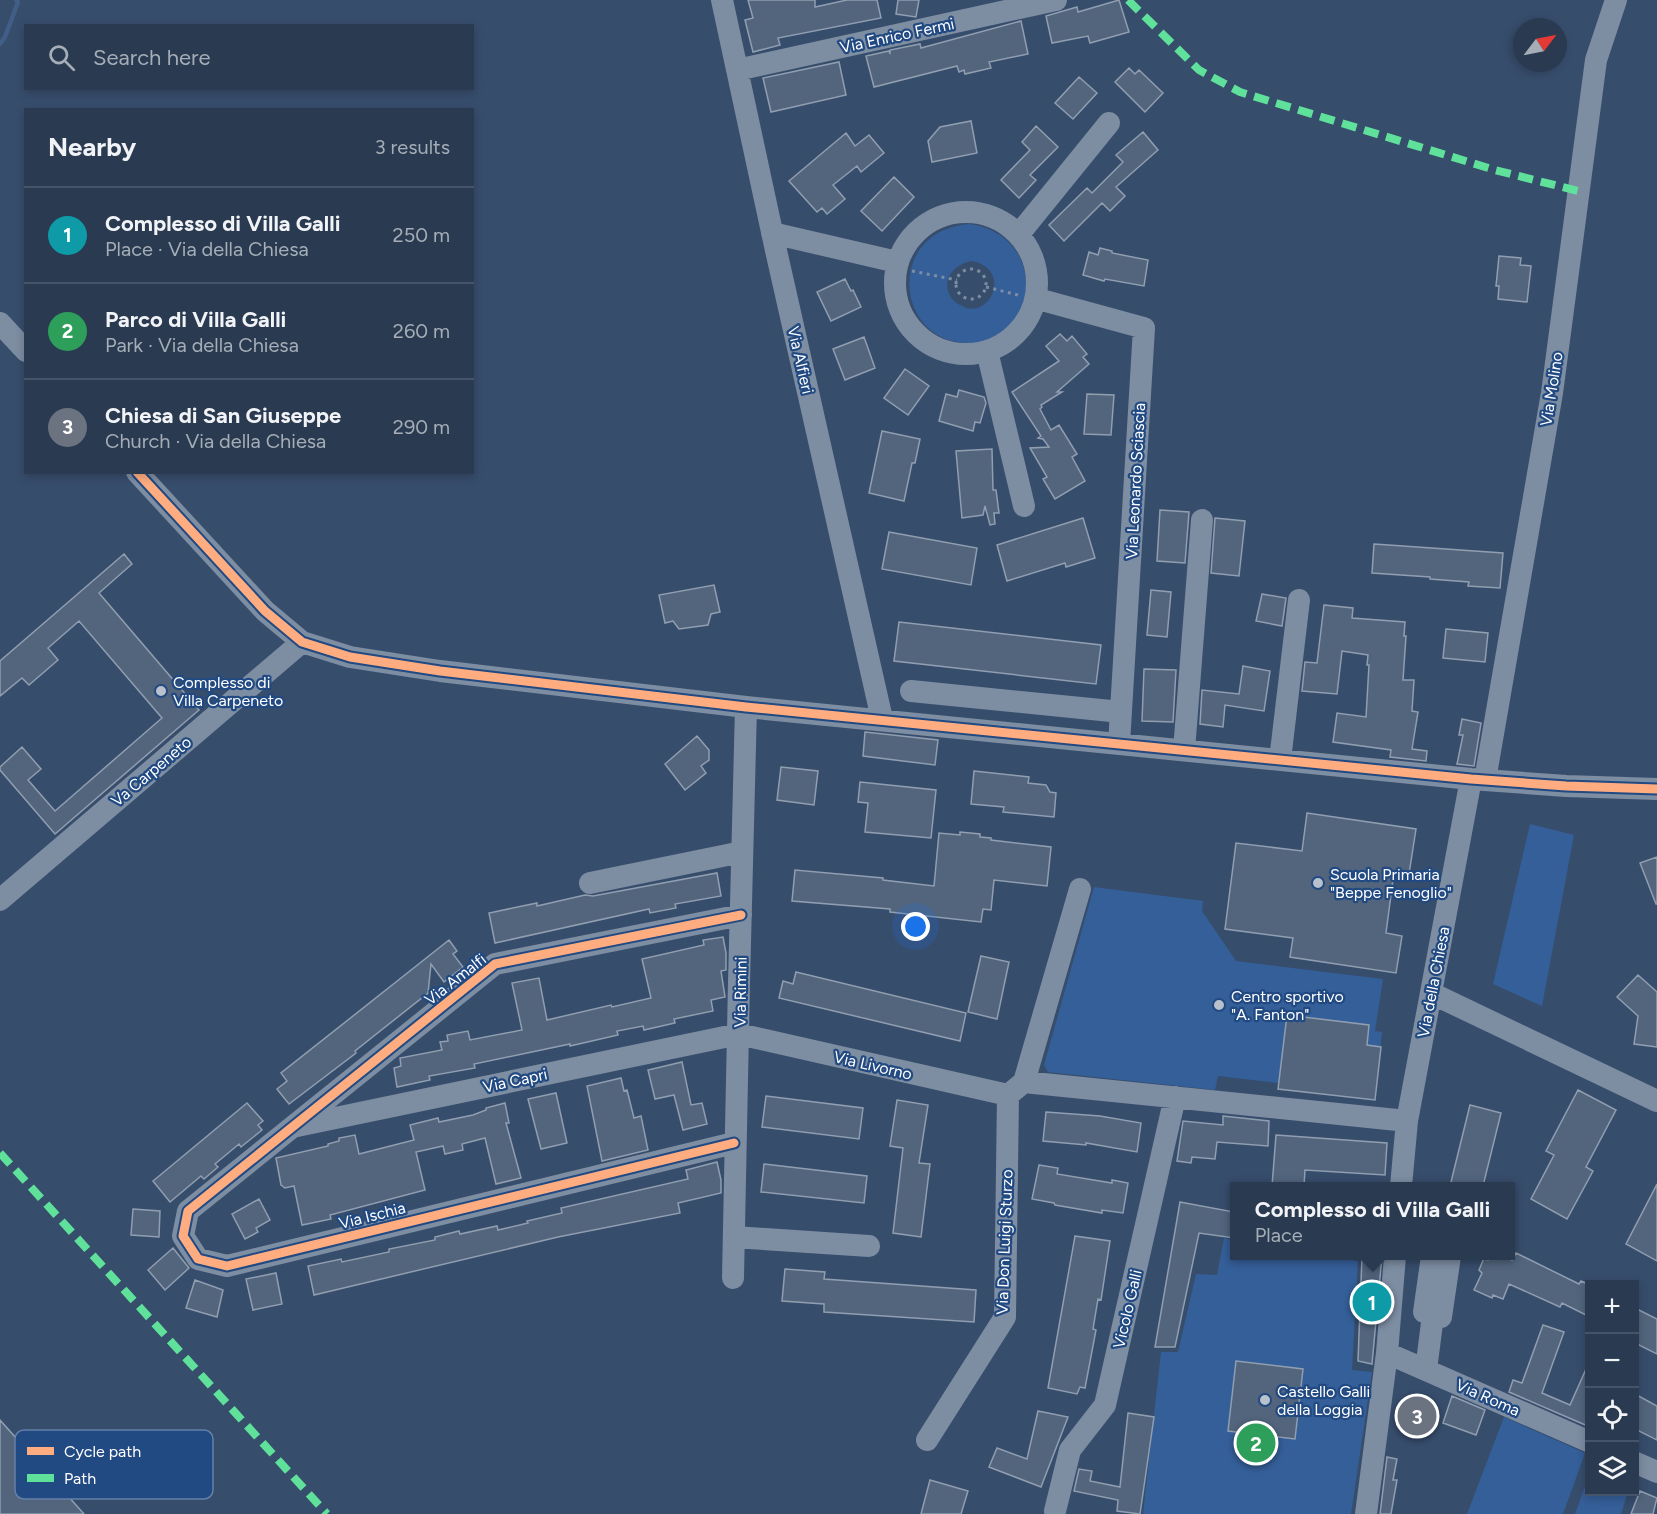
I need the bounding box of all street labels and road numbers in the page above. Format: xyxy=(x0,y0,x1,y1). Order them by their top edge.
street label: Via Enrico Fermi xyxy=(838,14,956,57)
street label: Via Alfieri xyxy=(784,324,818,396)
street label: Via Molino xyxy=(1536,350,1567,428)
street label: Via Leonardo Sciascia xyxy=(1122,402,1149,560)
street label: Va Carpeneto xyxy=(107,732,195,810)
street label: Via della Chiesa xyxy=(1413,925,1454,1039)
street label: Via Amalfi xyxy=(421,950,490,1009)
street label: Via Rimini xyxy=(730,957,751,1027)
street label: Via Livorno xyxy=(832,1047,914,1084)
street label: Via Capri xyxy=(481,1064,549,1097)
street label: Via Don Luigi Sturzo xyxy=(992,1169,1017,1315)
street label: Via Ischia xyxy=(337,1198,407,1233)
street label: Vicolo Galli xyxy=(1109,1268,1146,1350)
street label: Via Roma xyxy=(1453,1375,1523,1420)

